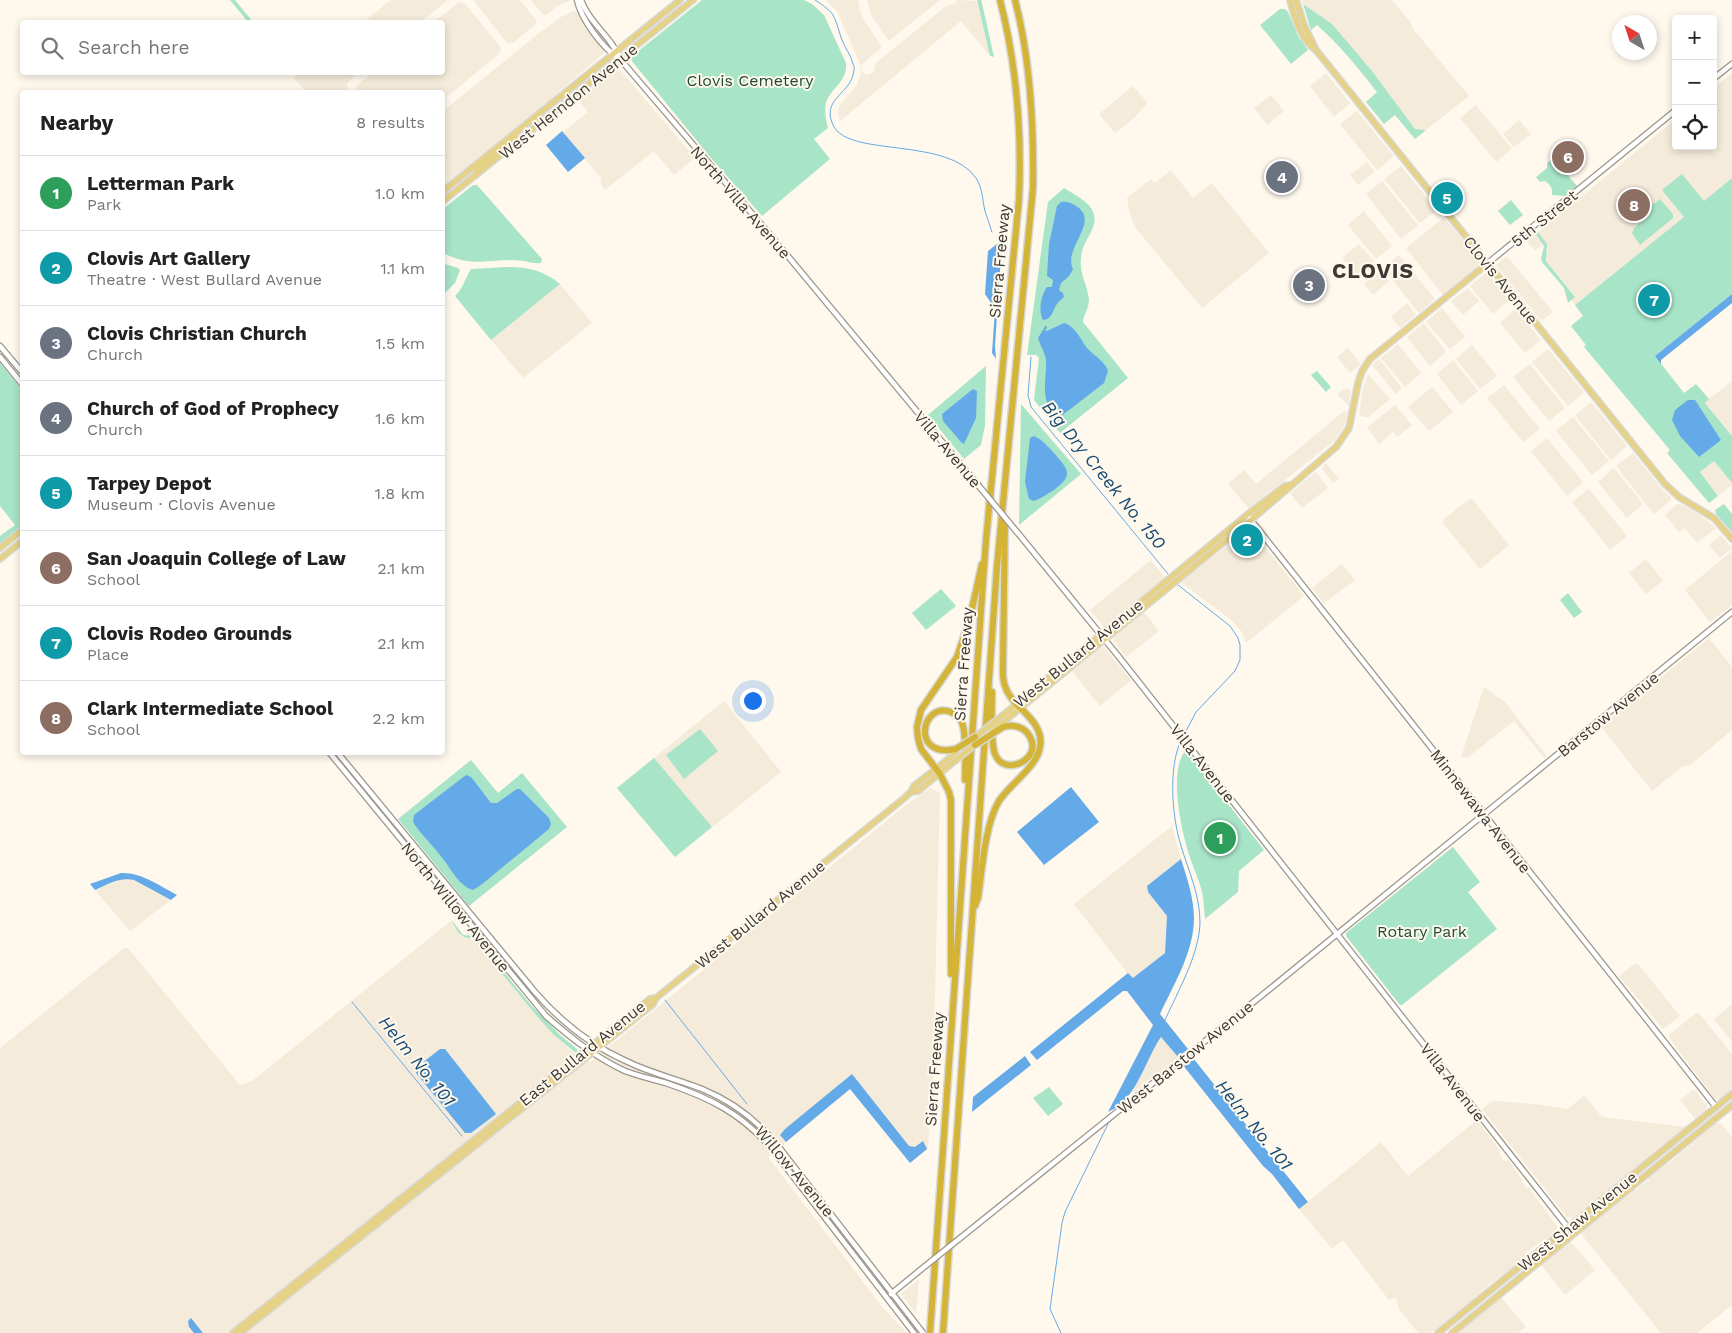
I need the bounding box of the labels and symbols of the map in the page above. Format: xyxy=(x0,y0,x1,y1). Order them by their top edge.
north arrow xyxy=(1612,15,1657,60)
street label: West Herndon Avenue xyxy=(495,40,641,163)
park label: Clovis Cemetery xyxy=(686,71,814,90)
pin: 6 xyxy=(1552,138,1584,176)
street label: North Villa Avenue xyxy=(686,142,795,263)
pin: 4 xyxy=(1266,158,1298,196)
pin: 5 xyxy=(1431,179,1463,217)
street label: 5th Street xyxy=(1507,186,1581,251)
pin: 8 xyxy=(1618,186,1650,224)
street label: Sierra Freeway xyxy=(985,203,1014,319)
street label: Clovis Avenue xyxy=(1459,232,1542,328)
district label: CLOVIS xyxy=(1332,258,1414,283)
pin: 3 xyxy=(1293,266,1325,304)
pin: 7 xyxy=(1638,281,1670,319)
water label: Big Dry Creek No. 150 xyxy=(1038,396,1171,553)
street label: Villa Avenue xyxy=(910,407,985,492)
pin: 2 xyxy=(1231,521,1263,559)
street label: West Bullard Avenue xyxy=(1010,595,1147,712)
street label: Sierra Freeway xyxy=(950,606,977,722)
street label: Barstow Avenue xyxy=(1554,668,1663,761)
your location xyxy=(740,688,766,714)
street label: Villa Avenue xyxy=(1166,720,1239,806)
street label: Minnewawa Avenue xyxy=(1426,746,1535,877)
pin: 1 xyxy=(1204,819,1236,857)
street label: North Willow Avenue xyxy=(397,838,514,976)
street label: West Bullard Avenue xyxy=(692,856,829,973)
park label: Rotary Park xyxy=(1377,922,1467,941)
street label: East Bullard Avenue xyxy=(515,997,649,1110)
street label: West Barstow Avenue xyxy=(1114,997,1257,1118)
water label: Helm No. 101 xyxy=(375,1011,460,1110)
street label: Sierra Freeway xyxy=(921,1011,948,1127)
street label: Villa Avenue xyxy=(1416,1039,1489,1125)
water label: Helm No. 101 xyxy=(1212,1075,1297,1174)
street label: Willow Avenue xyxy=(751,1122,838,1221)
street label: West Shaw Avenue xyxy=(1514,1167,1641,1275)

